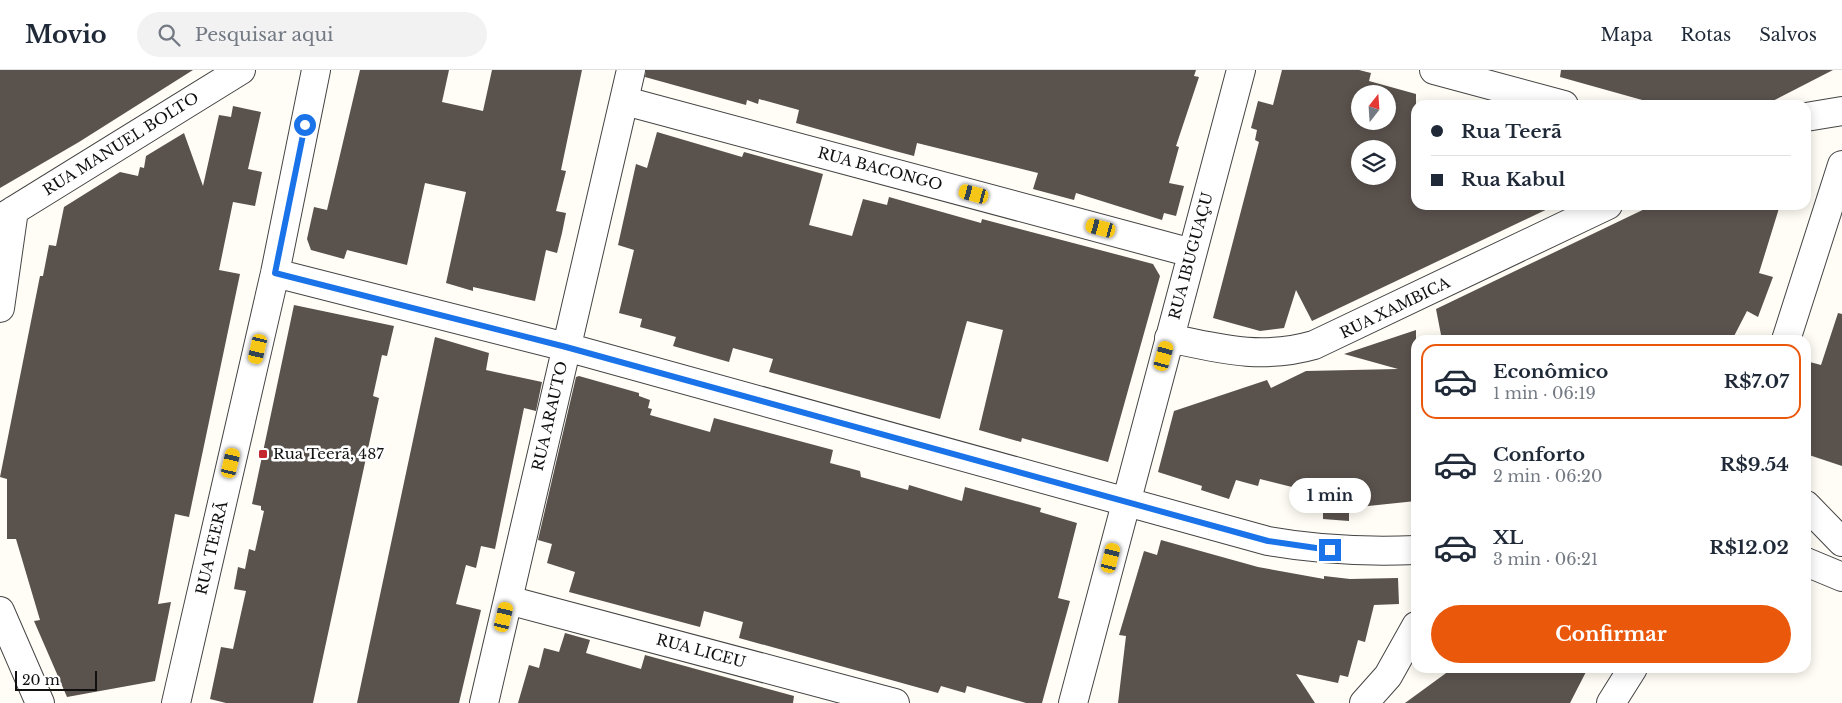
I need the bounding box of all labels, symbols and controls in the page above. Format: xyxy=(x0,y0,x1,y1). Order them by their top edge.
search box xyxy=(137,12,487,57)
text: Movio xyxy=(25,20,107,49)
icon: search xyxy=(155,21,183,49)
text: Pesquisar aqui xyxy=(195,23,334,46)
text: Mapa xyxy=(1601,24,1652,46)
text: Rotas xyxy=(1680,24,1731,46)
text: Salvos xyxy=(1759,24,1817,46)
north arrow xyxy=(1351,85,1396,130)
map controls xyxy=(1351,85,1396,185)
street label: RUA MANUEL BOLTO xyxy=(39,88,202,199)
route start xyxy=(294,114,316,136)
text: Rua Teerã xyxy=(1461,120,1562,143)
button: layers xyxy=(1351,140,1396,185)
street label: RUA BACONGO xyxy=(816,143,945,194)
text: Rua Kabul xyxy=(1461,168,1565,191)
car xyxy=(957,183,990,205)
street label: RUA IBUGUAÇU xyxy=(1164,190,1217,322)
car xyxy=(1084,217,1117,239)
street label: RUA XAMBICA xyxy=(1337,273,1453,342)
car xyxy=(247,333,268,365)
car xyxy=(1152,340,1175,372)
street label: RUA ARAUTO xyxy=(528,359,571,473)
icon: car xyxy=(1433,359,1478,404)
text: Econômico xyxy=(1493,360,1608,383)
text: R$7.07 xyxy=(1724,370,1789,393)
text: 1 min · 06:19 xyxy=(1493,383,1596,403)
icon: car xyxy=(1433,442,1478,487)
text: Conforto xyxy=(1493,443,1585,466)
place label: Rua Teerã, 487 xyxy=(273,444,384,463)
car xyxy=(220,447,241,479)
marker: Rua Teerã, 487 xyxy=(257,448,269,460)
text: R$9.54 xyxy=(1720,453,1789,476)
text: 2 min · 06:20 xyxy=(1493,466,1602,486)
callout: 1 min xyxy=(1289,478,1371,512)
text: 1 min xyxy=(1307,485,1353,505)
street label: RUA TEERÃ xyxy=(191,499,232,597)
icon: car xyxy=(1433,525,1478,570)
text: XL xyxy=(1493,526,1523,549)
text: R$12.02 xyxy=(1709,536,1789,559)
route end xyxy=(1319,539,1341,561)
car xyxy=(1100,542,1121,574)
text: 3 min · 06:21 xyxy=(1493,549,1598,569)
car xyxy=(493,601,514,633)
button: Confirmar xyxy=(1431,605,1791,663)
street label: RUA LICEU xyxy=(654,629,748,672)
scale bar xyxy=(15,668,98,691)
text: 20 m xyxy=(22,671,60,689)

